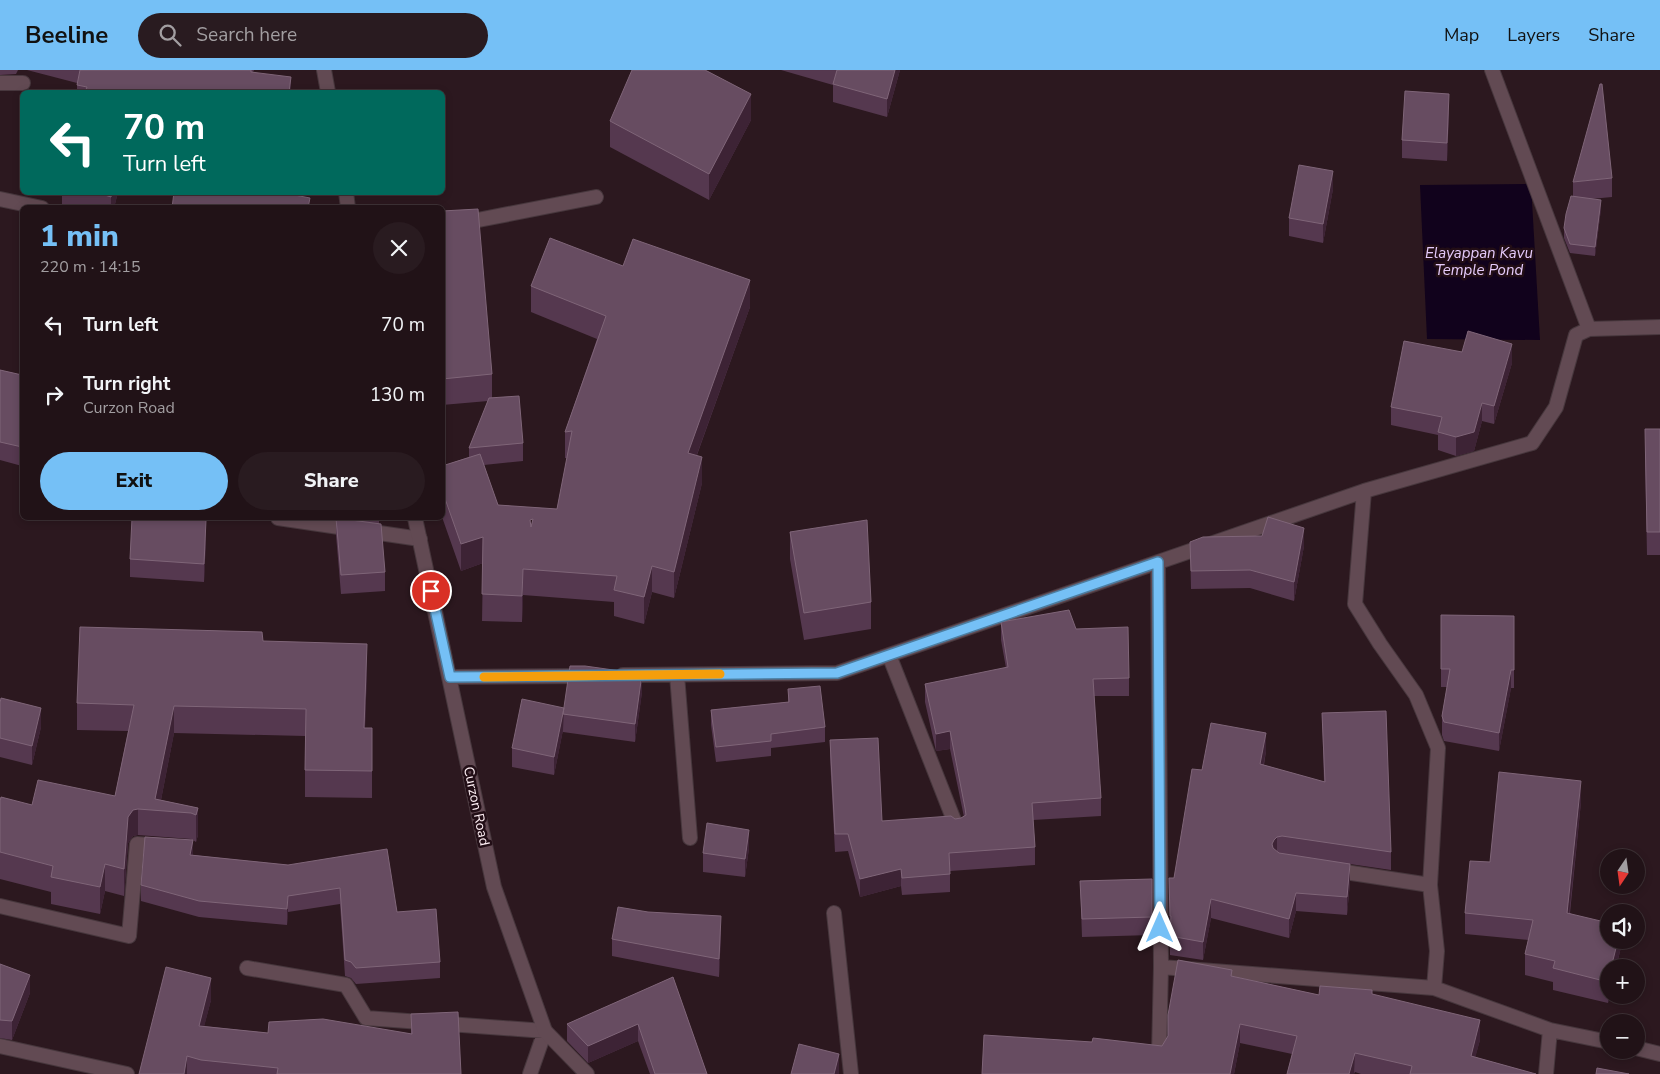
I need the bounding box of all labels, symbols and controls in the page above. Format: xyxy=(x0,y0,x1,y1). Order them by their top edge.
search box xyxy=(138,13,488,58)
text: Beeline xyxy=(25,19,108,51)
icon: search xyxy=(156,21,184,49)
text: Search here xyxy=(196,22,297,48)
text: Map xyxy=(1444,23,1479,47)
text: Layers xyxy=(1507,23,1560,47)
text: Share xyxy=(1588,23,1635,47)
text: 70 m xyxy=(123,104,205,151)
icon: left xyxy=(40,110,105,175)
text: Turn left xyxy=(123,149,206,179)
text: 1 min xyxy=(40,216,119,257)
button: close xyxy=(373,222,425,274)
water label: Elayappan Kavu Temple Pond xyxy=(1425,243,1533,280)
text: 220 m · 14:15 xyxy=(40,256,141,278)
icon: left xyxy=(40,311,68,339)
text: Turn left xyxy=(83,312,158,338)
text: 70 m xyxy=(381,312,425,338)
text: Turn right xyxy=(83,371,170,397)
icon: right xyxy=(40,381,68,409)
text: 130 m xyxy=(370,382,425,408)
text: Curzon Road xyxy=(83,397,175,419)
button: Exit xyxy=(40,452,228,510)
button: Share xyxy=(238,452,425,510)
pin xyxy=(410,570,452,612)
icon: arrive xyxy=(417,577,445,605)
street label: Curzon Road xyxy=(459,765,494,847)
north arrow xyxy=(1600,849,1645,894)
map controls xyxy=(1600,849,1645,1059)
position arrow xyxy=(1133,901,1185,953)
button: sound xyxy=(1600,904,1645,949)
button: + xyxy=(1600,959,1645,1004)
button: − xyxy=(1600,1014,1645,1059)

